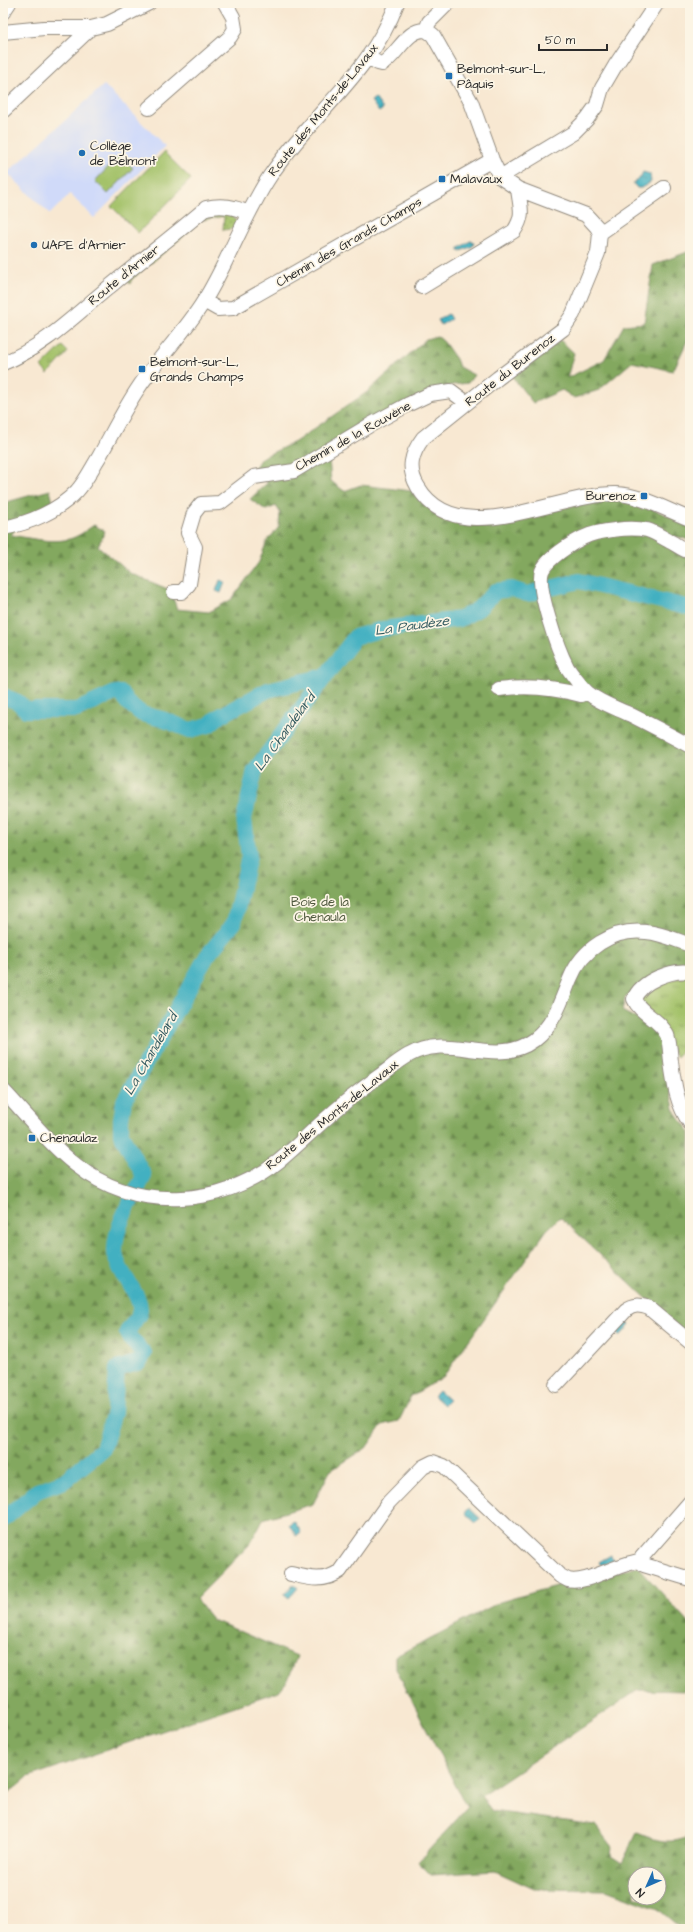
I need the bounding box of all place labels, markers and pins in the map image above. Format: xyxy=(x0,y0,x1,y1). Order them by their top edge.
place label: Belmont-sur-L., Pâquis xyxy=(457,60,546,93)
marker: Belmont-sur-L., Pâquis xyxy=(444,71,454,81)
place label: Collège de Belmont xyxy=(90,137,157,170)
marker: Collège de Belmont xyxy=(77,148,87,158)
place label: Malavaux xyxy=(450,170,503,188)
marker: Malavaux xyxy=(437,174,447,184)
place label: UAPE d'Arnier xyxy=(42,236,126,254)
marker: UAPE d'Arnier xyxy=(29,240,39,250)
place label: Belmont-sur-L., Grands Champs xyxy=(150,353,244,386)
marker: Belmont-sur-L., Grands Champs xyxy=(137,364,147,374)
place label: Burenoz xyxy=(586,487,637,505)
marker: Burenoz xyxy=(639,491,649,501)
place label: Chenaulaz xyxy=(40,1129,98,1147)
marker: Chenaulaz xyxy=(27,1133,37,1143)

